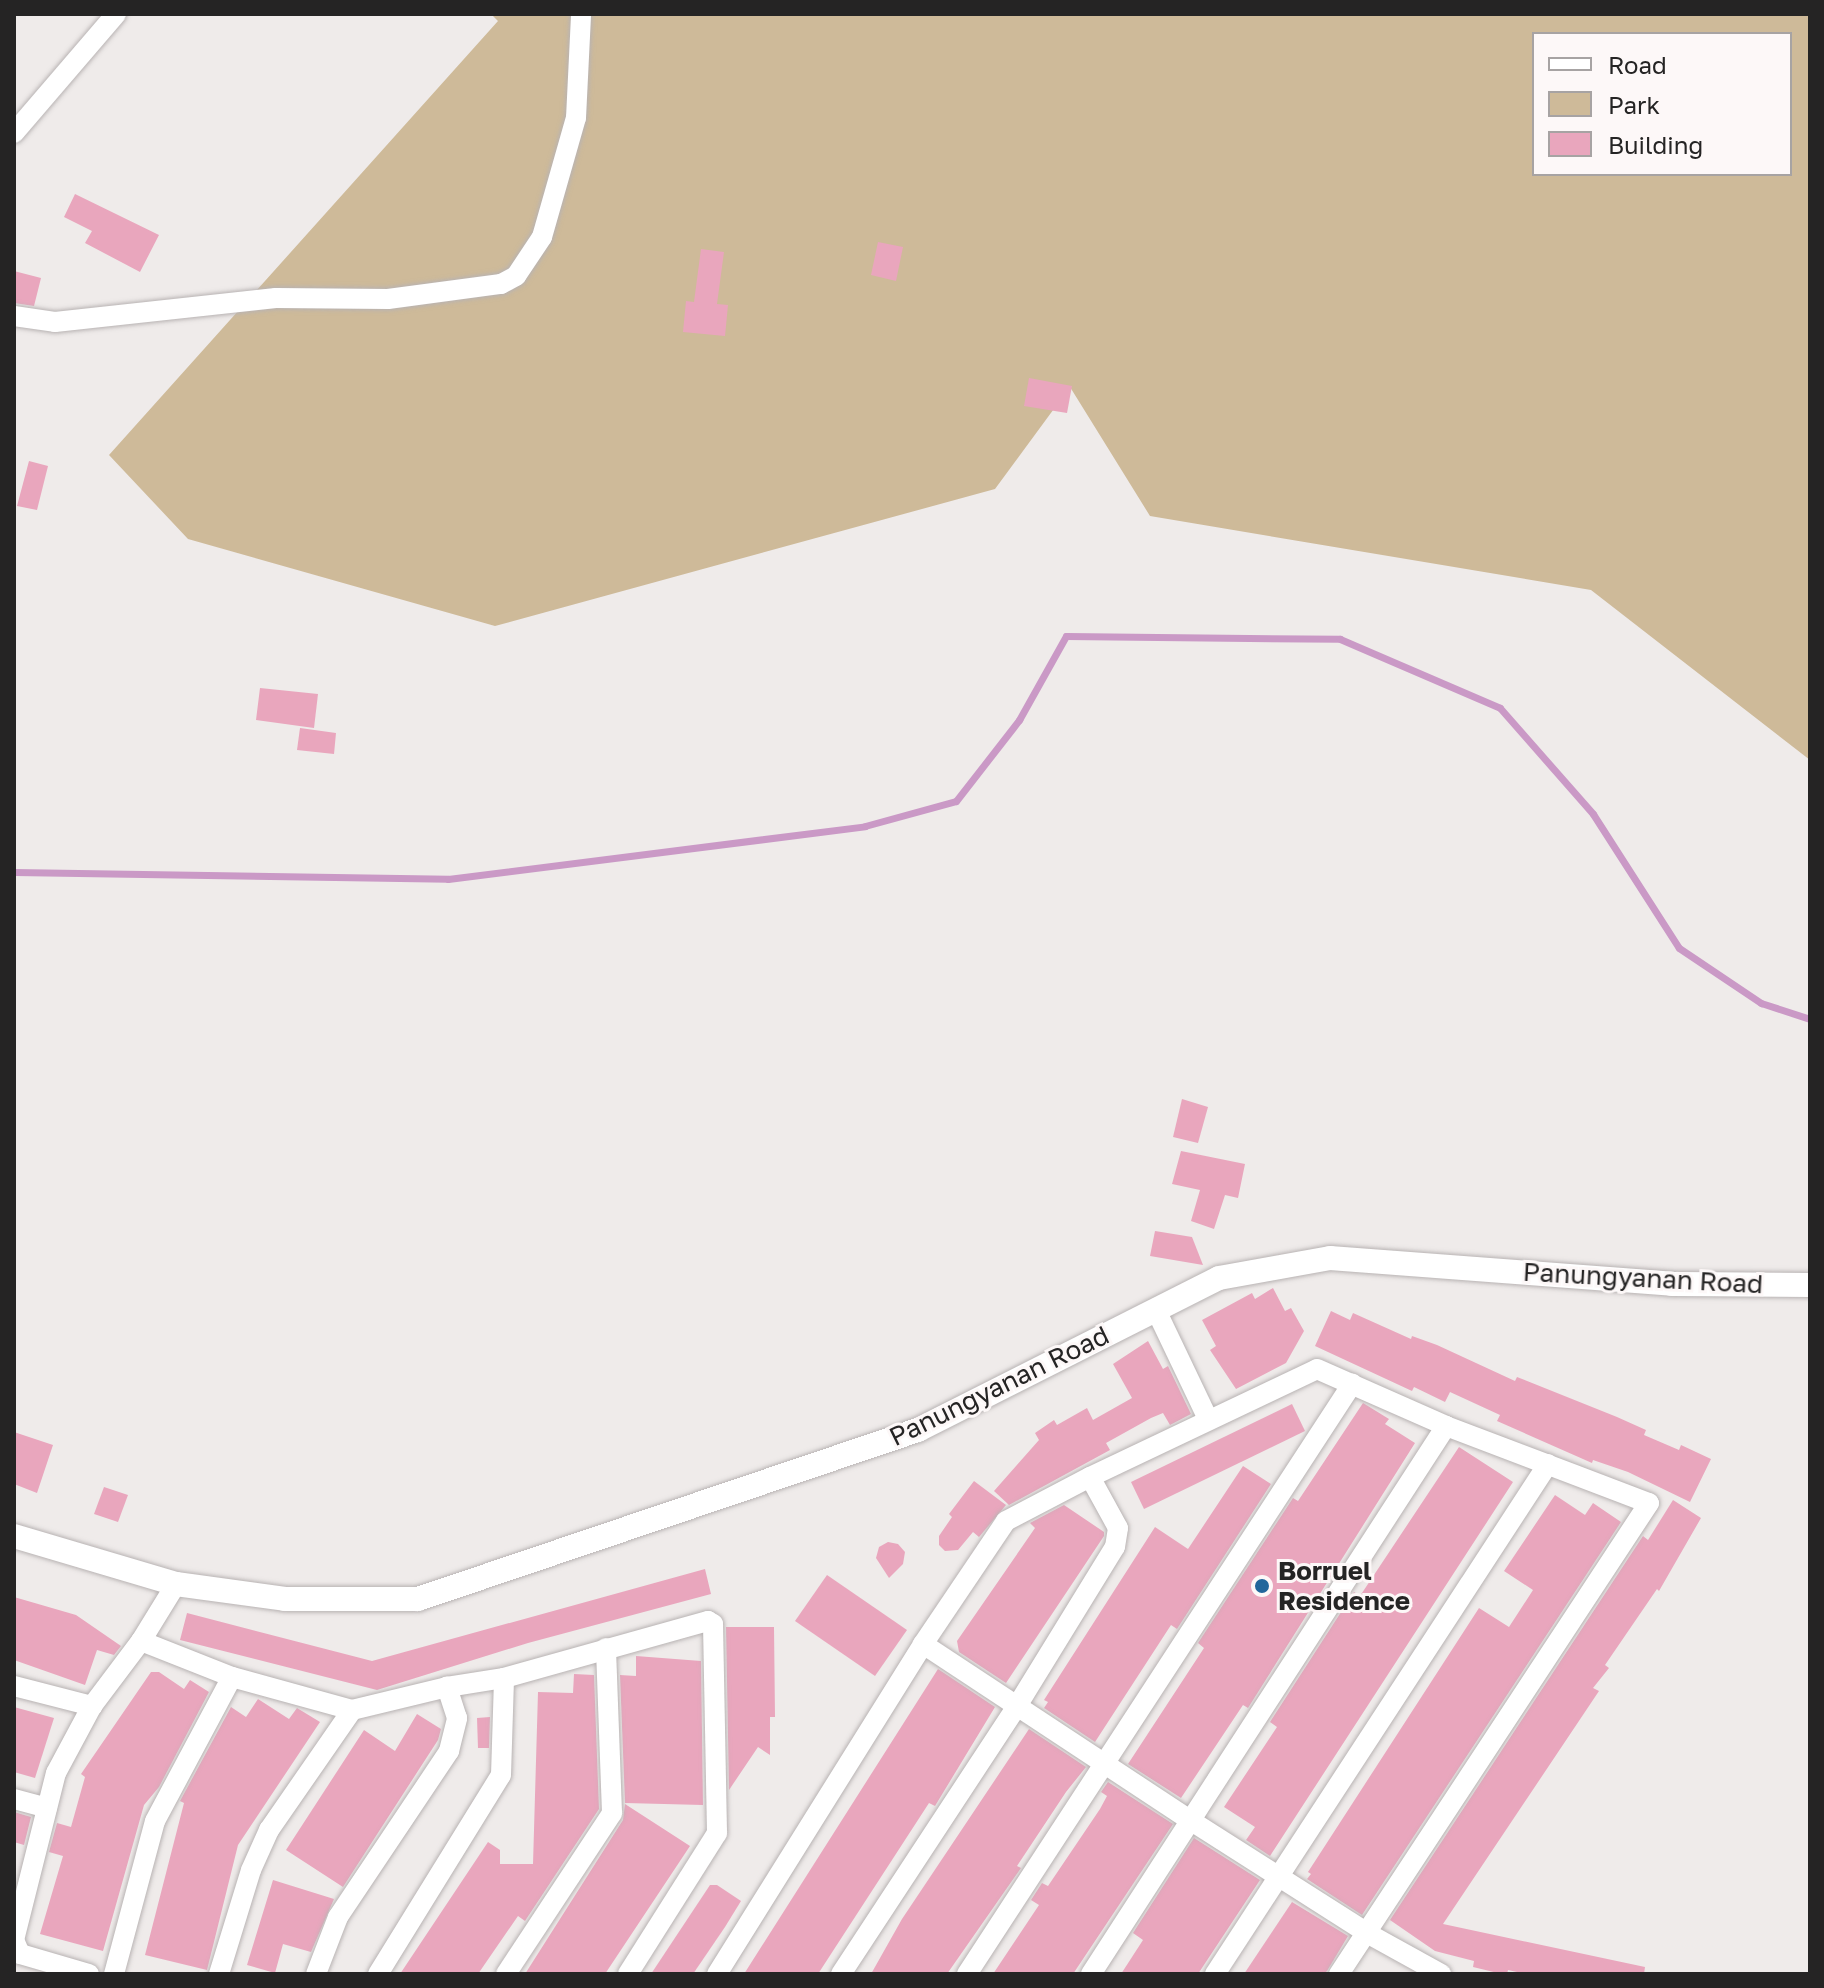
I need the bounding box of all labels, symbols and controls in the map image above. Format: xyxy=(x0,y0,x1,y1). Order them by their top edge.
legend xyxy=(1532,32,1792,176)
text: Road xyxy=(1608,50,1667,79)
text: Park xyxy=(1608,90,1660,119)
text: Building xyxy=(1608,130,1703,159)
street label: Panungyanan Road xyxy=(1522,1256,1764,1300)
street label: Panungyanan Road xyxy=(884,1319,1114,1453)
place label: Borruel Residence xyxy=(1278,1555,1410,1616)
marker: Borruel Residence xyxy=(1253,1577,1271,1595)

